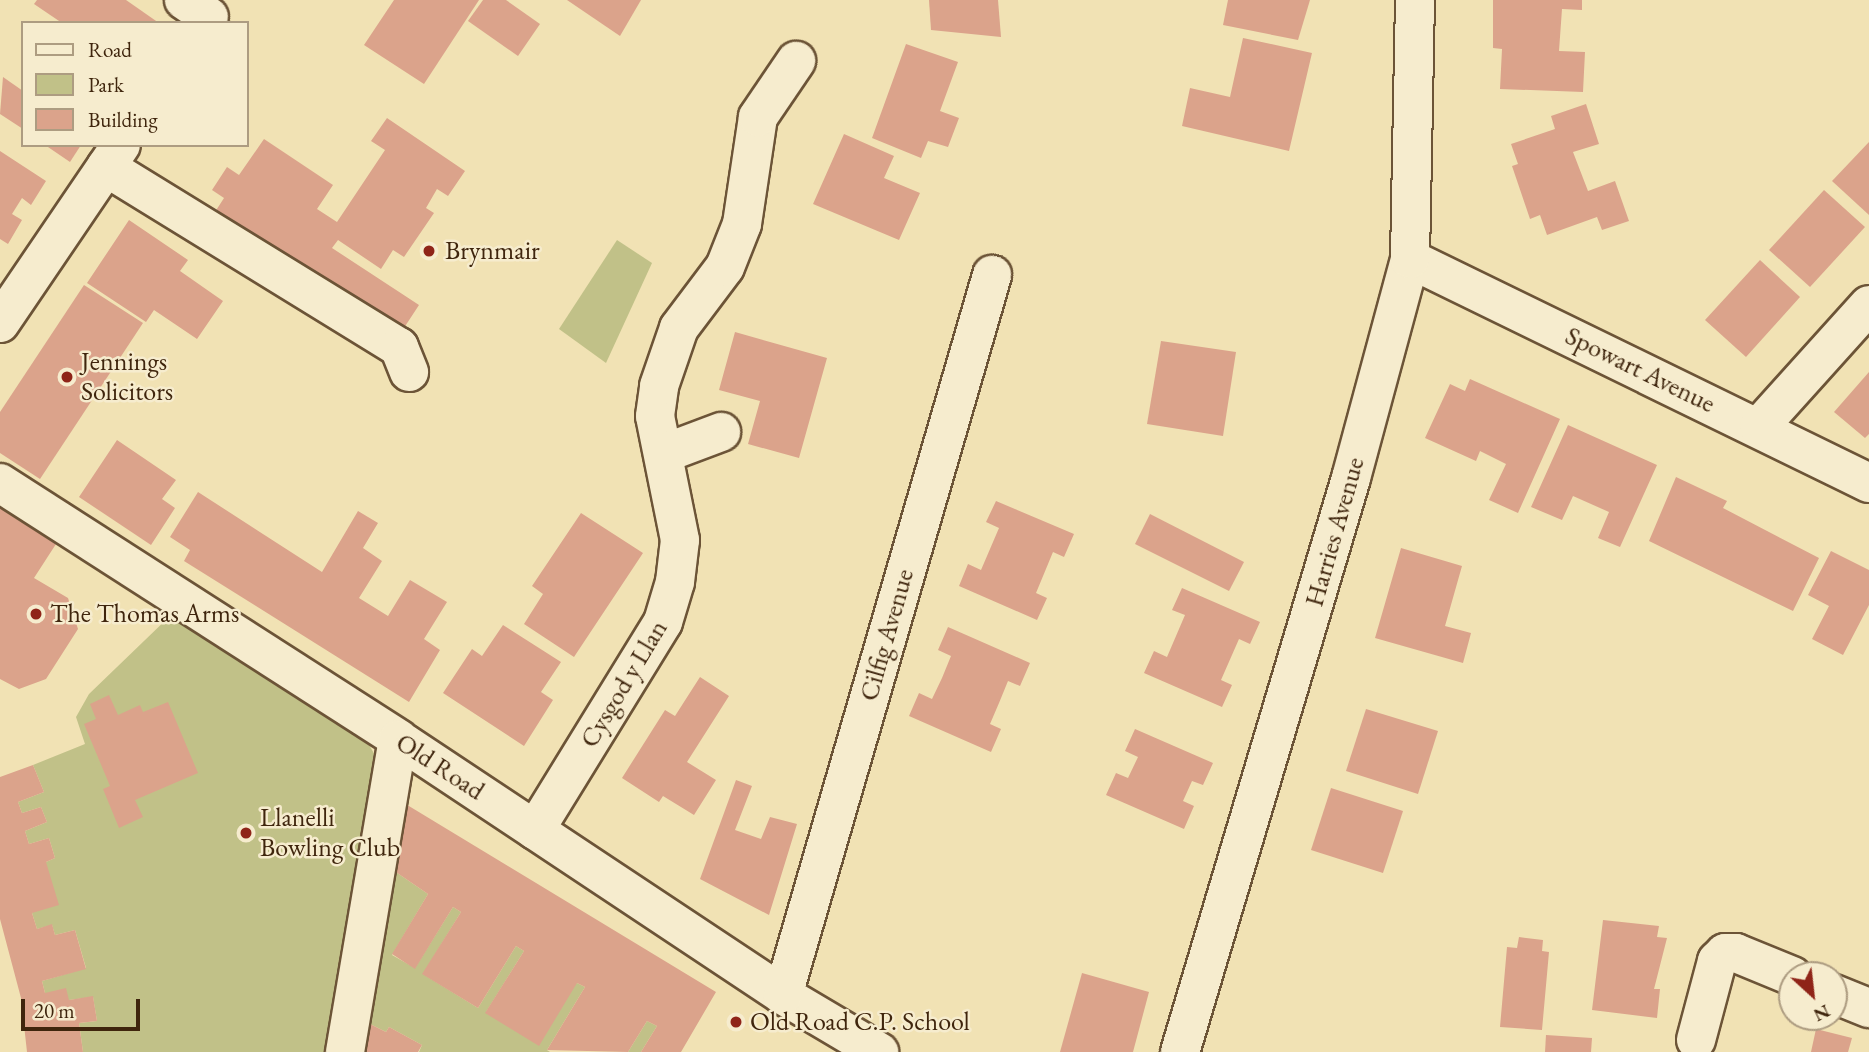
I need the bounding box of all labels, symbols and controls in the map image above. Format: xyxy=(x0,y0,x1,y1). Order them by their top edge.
legend xyxy=(21,21,248,147)
text: Road xyxy=(88,36,132,63)
text: Park xyxy=(88,71,124,98)
text: Building xyxy=(88,106,158,133)
place label: Brynmair xyxy=(445,235,540,267)
marker: Brynmair xyxy=(419,241,439,261)
street label: Spowart Avenue xyxy=(1560,320,1720,420)
place label: Jennings Solicitors xyxy=(81,346,173,408)
marker: Jennings Solicitors xyxy=(59,369,75,385)
street label: Harries Avenue xyxy=(1299,454,1371,610)
street label: Cilfig Avenue xyxy=(853,565,921,705)
place label: The Thomas Arms xyxy=(50,598,239,630)
marker: The Thomas Arms xyxy=(28,606,44,622)
street label: Cysgod y Llan xyxy=(574,615,674,753)
street label: Old Road xyxy=(390,727,490,807)
place label: Llanelli Bowling Club xyxy=(260,802,400,864)
marker: Llanelli Bowling Club xyxy=(238,825,254,841)
north arrow xyxy=(1778,961,1848,1031)
scale bar xyxy=(24,986,144,1030)
text: 20 m xyxy=(34,997,75,1024)
text: N xyxy=(1809,999,1834,1028)
place label: Old Road C.P. School xyxy=(750,1006,970,1038)
marker: Old Road C.P. School xyxy=(728,1014,744,1030)

